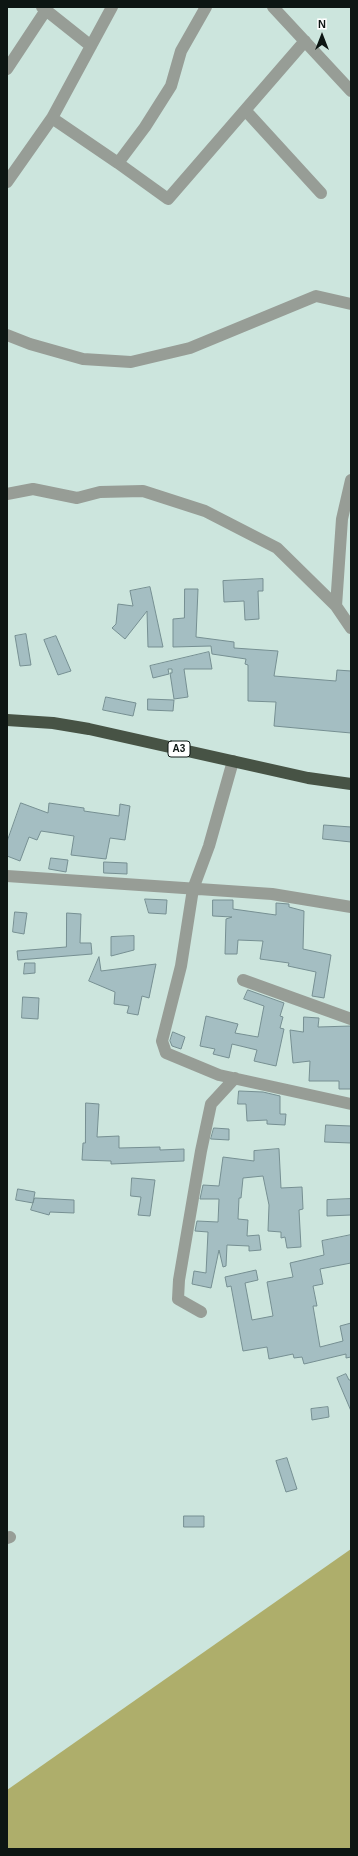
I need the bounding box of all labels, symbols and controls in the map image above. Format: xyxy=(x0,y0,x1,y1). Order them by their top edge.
north arrow xyxy=(302,16,342,56)
text: N xyxy=(318,18,326,30)
road number: A3 xyxy=(168,741,190,757)

